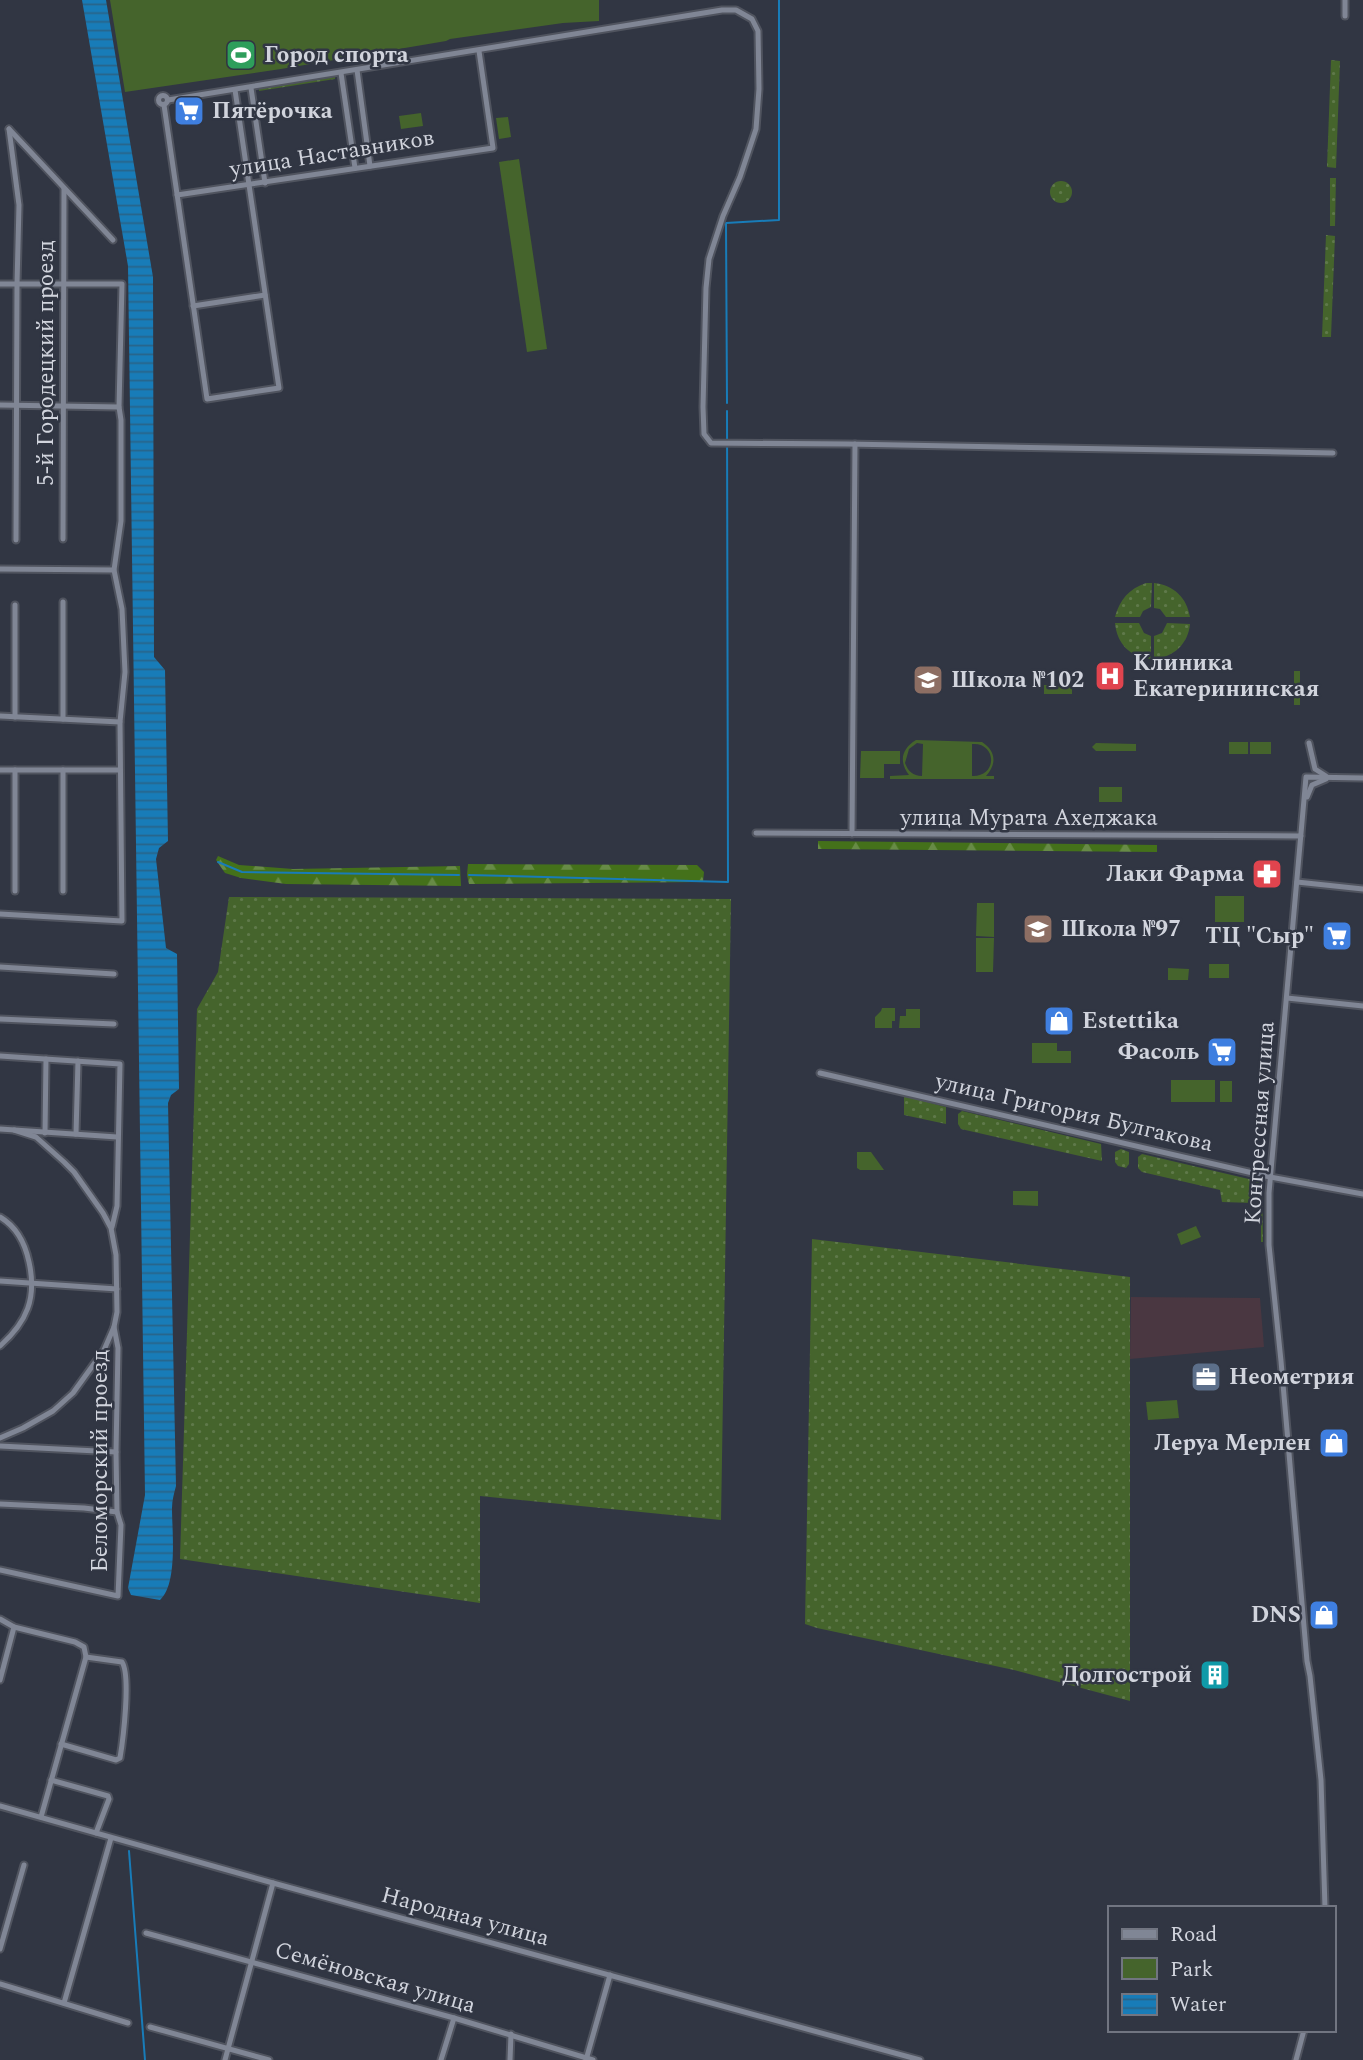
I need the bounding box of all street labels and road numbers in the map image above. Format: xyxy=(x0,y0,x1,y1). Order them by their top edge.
street label: улица Наставников xyxy=(226,121,437,188)
street label: 5-й Городецкий проезд xyxy=(29,240,64,486)
street label: улица Мурата Ахеджака xyxy=(899,801,1158,836)
street label: Конгрессная улица xyxy=(1235,1020,1285,1226)
street label: улица Григория Булгакова xyxy=(931,1064,1216,1162)
street label: Беломорский проезд xyxy=(83,1349,118,1573)
street label: Народная улица xyxy=(377,1878,553,1956)
street label: Семёновская улица xyxy=(270,1933,480,2023)

